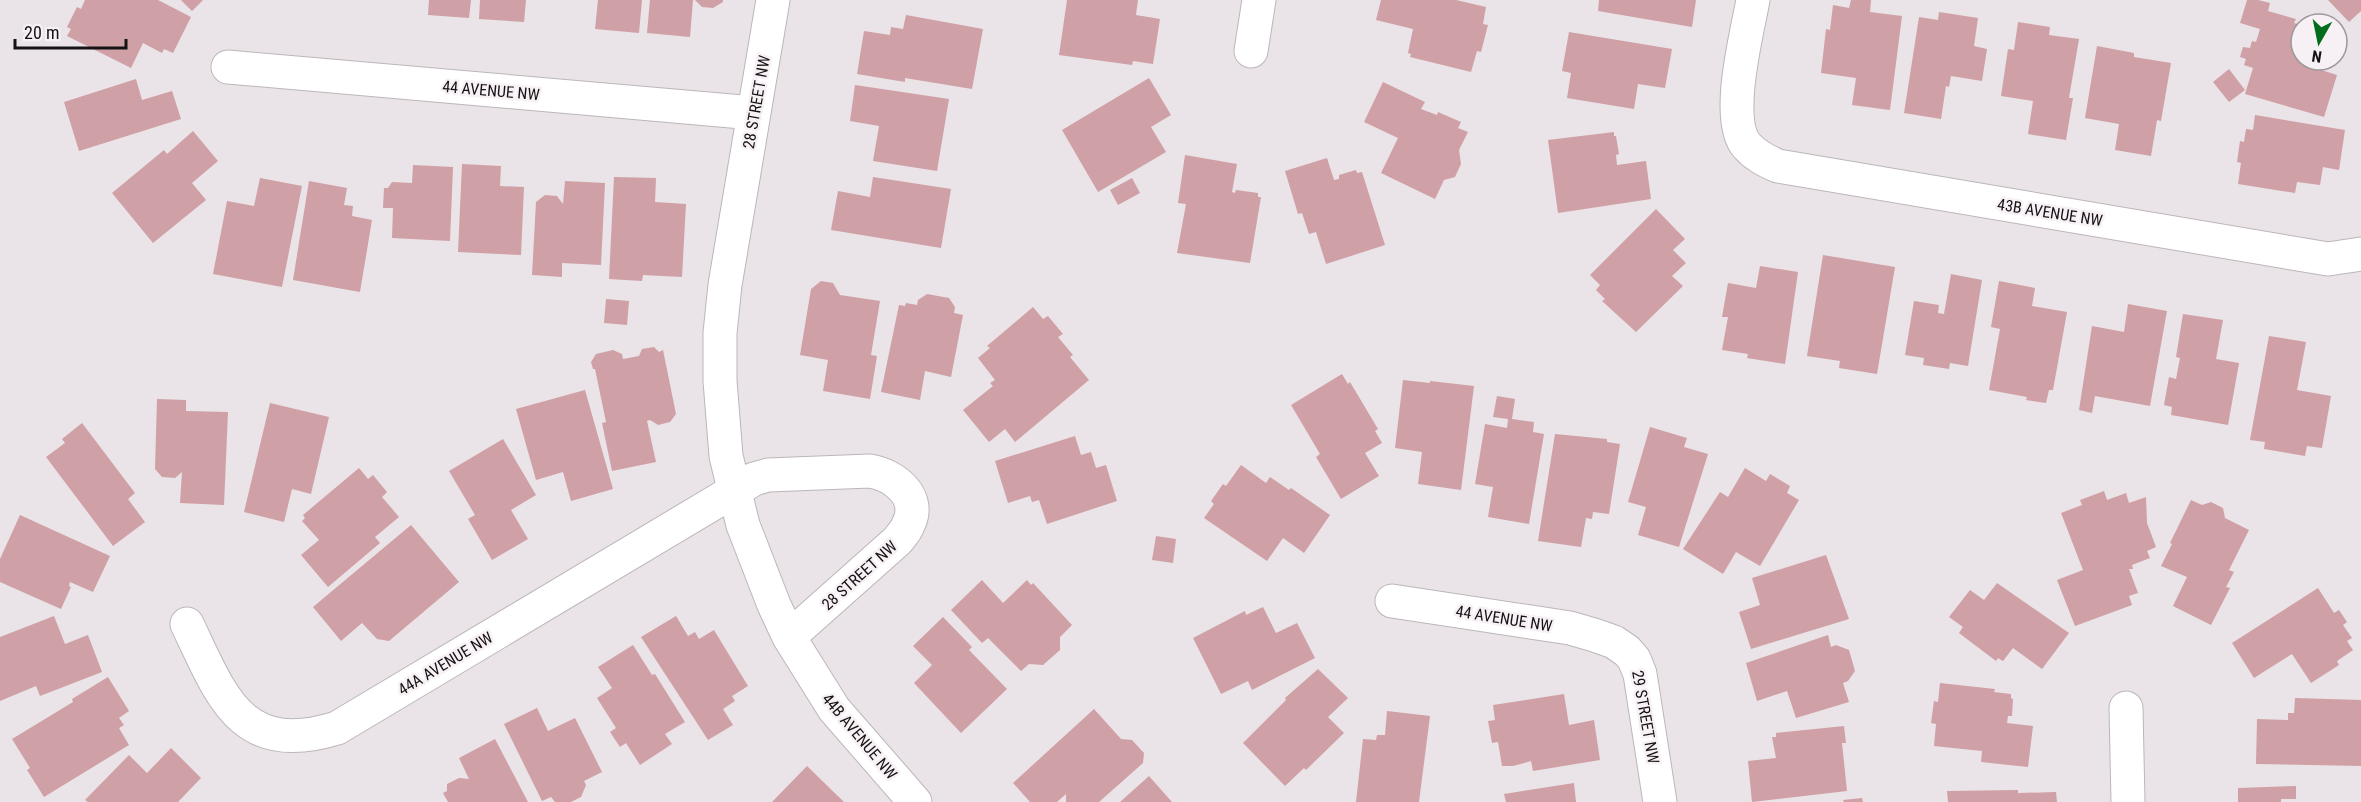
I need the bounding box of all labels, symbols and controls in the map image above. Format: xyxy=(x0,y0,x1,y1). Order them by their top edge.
scale bar xyxy=(15,12,126,50)
north arrow xyxy=(2289,12,2349,72)
text: 20 m xyxy=(24,22,59,43)
text: N xyxy=(2310,46,2323,66)
street label: 28 STREET NW xyxy=(739,54,774,150)
street label: 44 AVENUE NW xyxy=(442,77,540,104)
street label: 43B AVENUE NW xyxy=(1996,195,2104,230)
street label: 28 STREET NW xyxy=(818,537,901,614)
street label: 44 AVENUE NW xyxy=(1454,601,1554,636)
street label: 44A AVENUE NW xyxy=(395,628,496,699)
street label: 29 STREET NW xyxy=(1628,669,1663,765)
street label: 44B AVENUE NW xyxy=(818,690,901,783)

